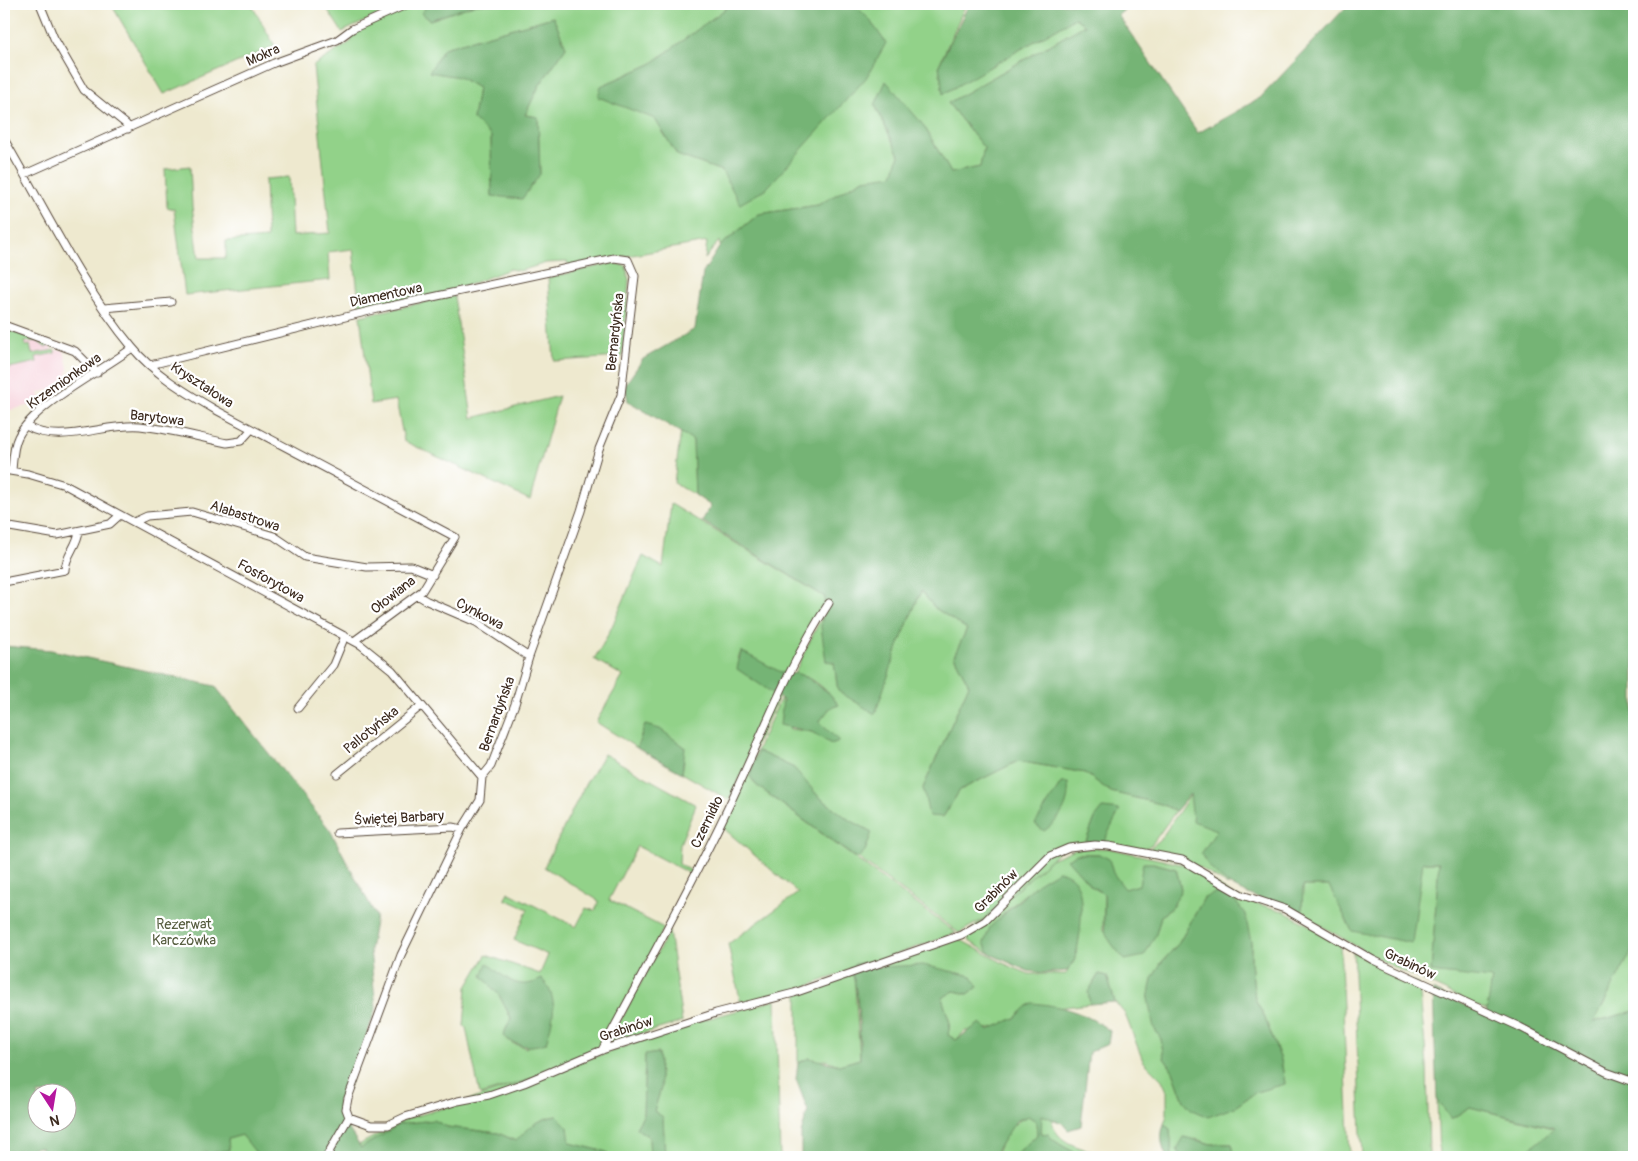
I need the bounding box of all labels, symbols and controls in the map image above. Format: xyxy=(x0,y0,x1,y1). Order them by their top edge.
street label: Mokra xyxy=(244,40,282,70)
street label: Diamentowa xyxy=(348,279,424,311)
street label: Bernardyńska xyxy=(602,292,628,372)
street label: Krzemionkowa xyxy=(24,349,104,413)
street label: Kryształowa xyxy=(167,358,237,412)
street label: Barytowa xyxy=(129,406,185,430)
street label: Alabastrowa xyxy=(208,497,282,535)
street label: Fosforytowa xyxy=(235,556,307,606)
street label: Ołowiana xyxy=(367,572,419,618)
street label: Cynkowa xyxy=(453,594,507,634)
street label: Bernardyńska xyxy=(476,674,518,754)
street label: Pallotyńska xyxy=(340,703,402,757)
street label: Czernidło xyxy=(687,793,727,851)
street label: Świętej Barbary xyxy=(353,806,445,829)
street label: Grabinów xyxy=(971,865,1022,916)
park label: Rezerwat Karczówka xyxy=(152,916,216,949)
street label: Grabinów xyxy=(1381,945,1439,984)
street label: Grabinów xyxy=(597,1012,655,1046)
north arrow xyxy=(28,1084,78,1134)
text: N xyxy=(48,1111,61,1130)

